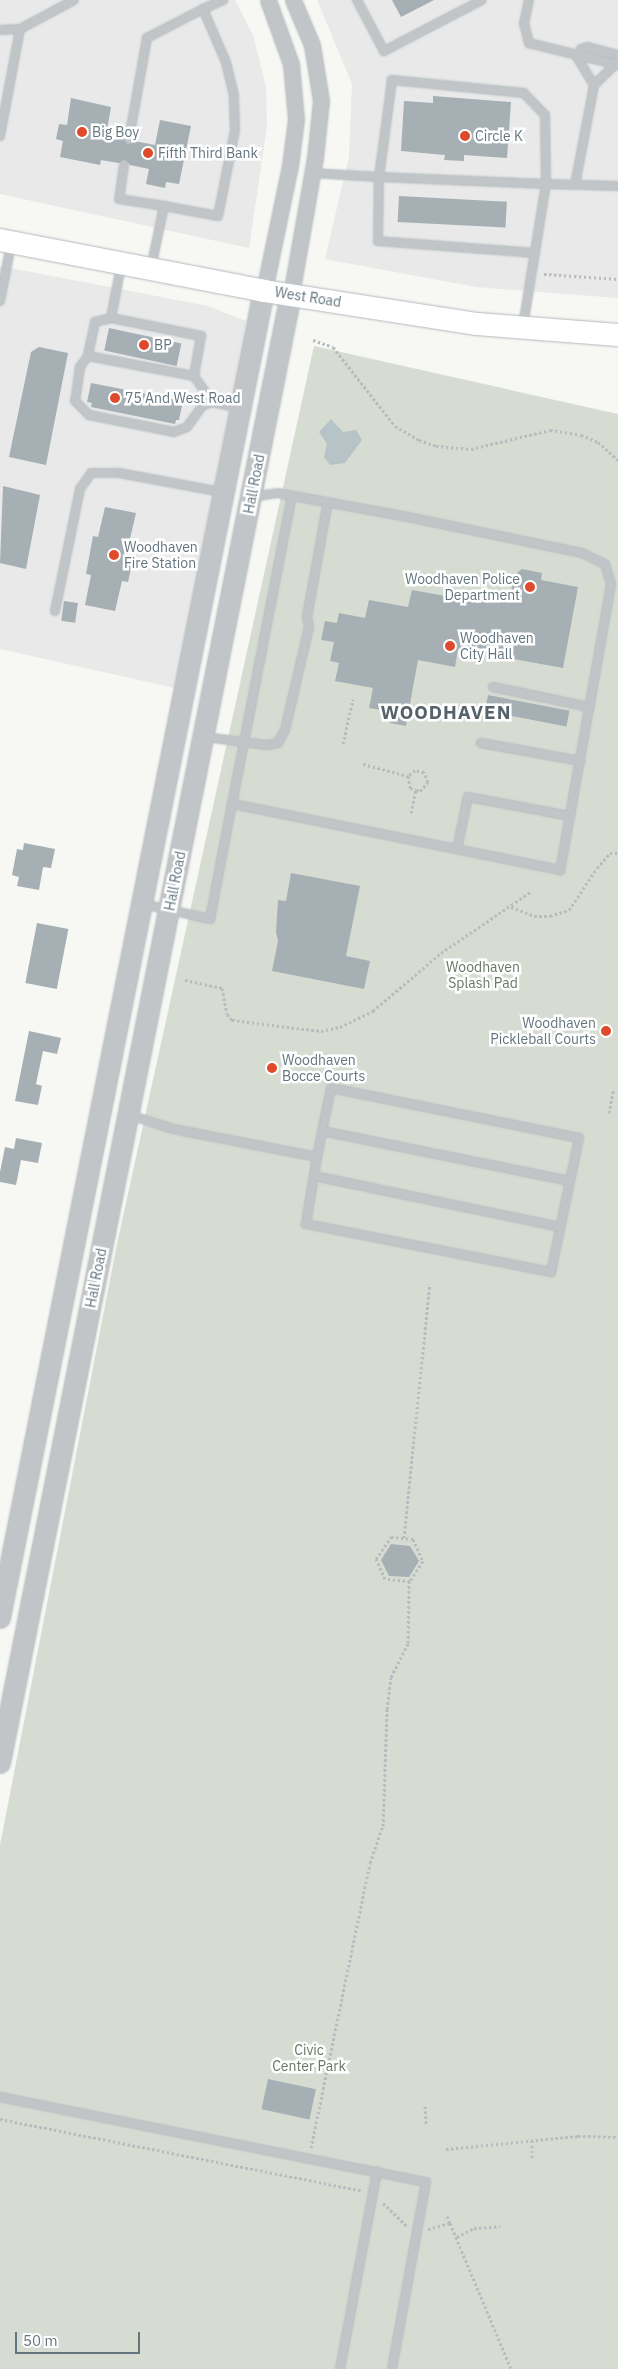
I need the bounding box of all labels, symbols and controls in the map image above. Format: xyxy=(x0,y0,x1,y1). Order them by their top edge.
place label: Big Boy xyxy=(92,124,139,140)
marker: Big Boy xyxy=(76,126,88,138)
place label: Circle K xyxy=(475,128,523,144)
marker: Circle K xyxy=(459,130,471,142)
place label: Fifth Third Bank xyxy=(158,145,258,161)
marker: Fifth Third Bank xyxy=(142,147,154,159)
street label: West Road xyxy=(274,283,342,311)
place label: BP xyxy=(154,337,172,353)
marker: BP xyxy=(138,339,150,351)
place label: 75 And West Road xyxy=(125,390,241,406)
marker: 75 And West Road xyxy=(109,392,121,404)
street label: Hall Road xyxy=(240,453,268,515)
place label: Woodhaven Fire Station xyxy=(124,539,198,572)
marker: Woodhaven Fire Station xyxy=(108,549,120,561)
place label: Woodhaven Police Department xyxy=(405,571,520,604)
marker: Woodhaven Police Department xyxy=(524,581,536,593)
place label: Woodhaven City Hall xyxy=(460,630,534,662)
marker: Woodhaven City Hall xyxy=(444,640,456,652)
district label: WOODHAVEN xyxy=(379,702,513,724)
street label: Hall Road xyxy=(161,850,189,912)
park label: Woodhaven Splash Pad xyxy=(446,959,520,992)
place label: Woodhaven Pickleball Courts xyxy=(490,1015,596,1048)
marker: Woodhaven Pickleball Courts xyxy=(600,1025,612,1037)
place label: Woodhaven Bocce Courts xyxy=(282,1052,365,1084)
marker: Woodhaven Bocce Courts xyxy=(266,1062,278,1074)
street label: Hall Road xyxy=(82,1247,110,1309)
park label: Civic Center Park xyxy=(272,2042,346,2074)
scale bar xyxy=(18,2322,142,2354)
text: 50 m xyxy=(23,2331,58,2350)

